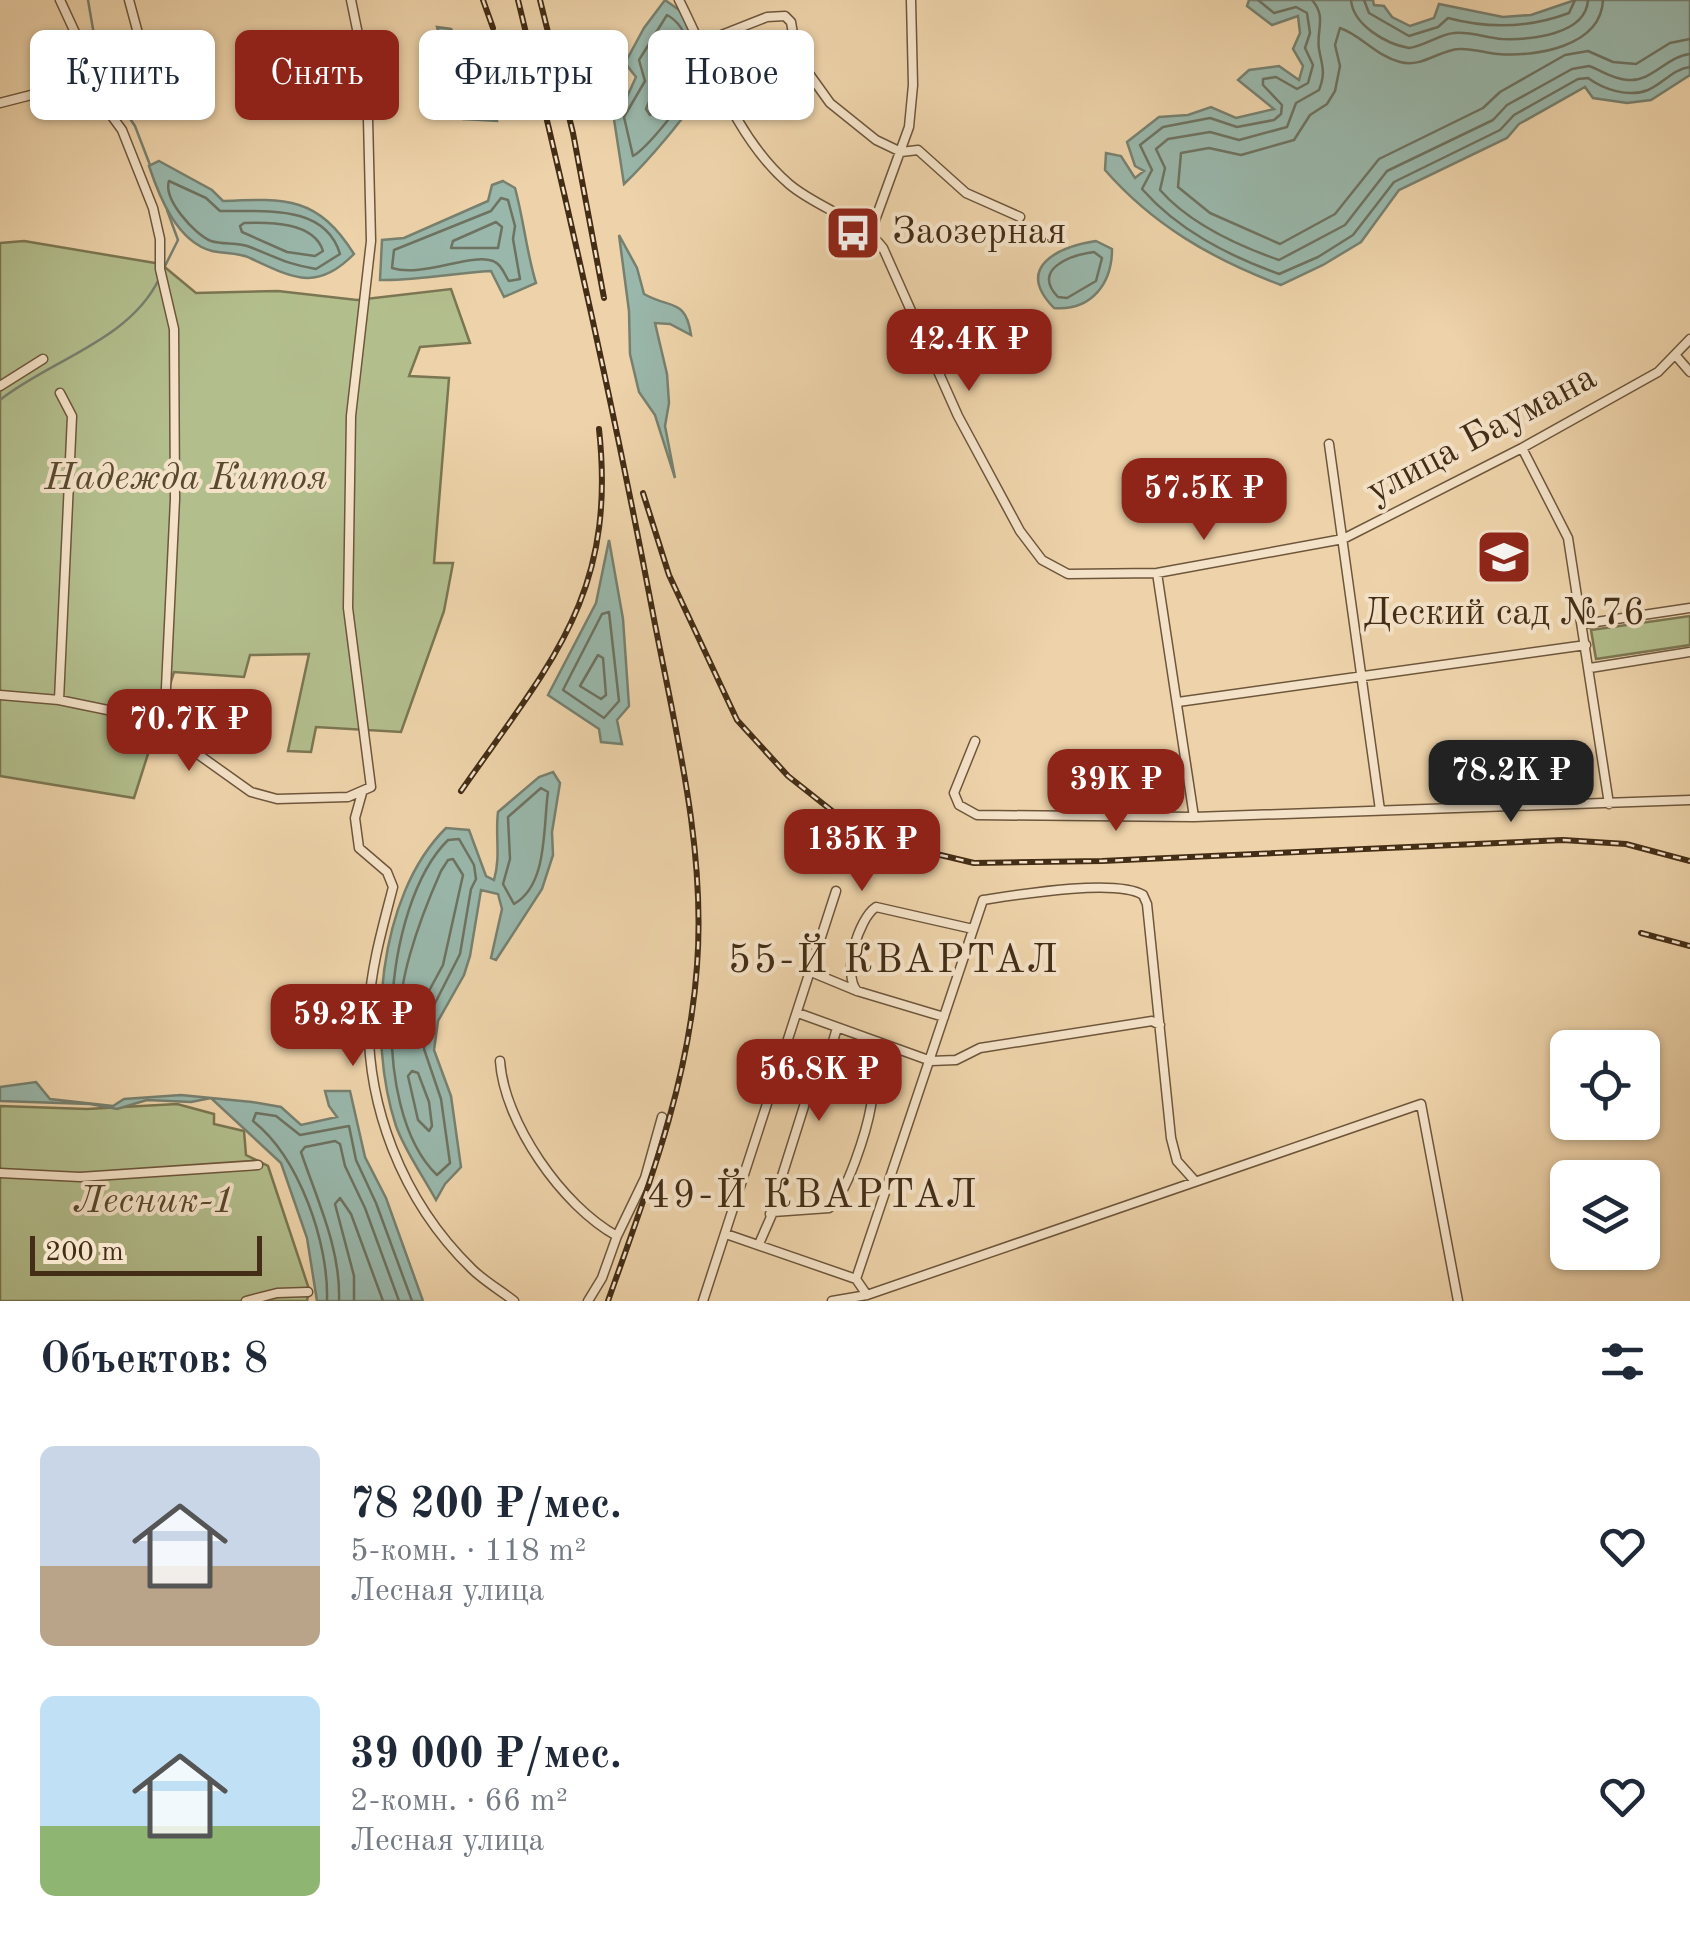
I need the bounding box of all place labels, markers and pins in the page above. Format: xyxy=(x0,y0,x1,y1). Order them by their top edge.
bus stop icon: Заозерная xyxy=(823,203,883,263)
place label: Заозерная xyxy=(892,214,1066,252)
pin: 42.4K ₽ xyxy=(877,309,1061,394)
pin: 57.5K ₽ xyxy=(1112,458,1296,543)
school or university icon: Деский сад №76 xyxy=(1474,527,1534,587)
place label: Деский сад №76 xyxy=(1363,595,1645,633)
pin: 70.7K ₽ xyxy=(97,689,281,774)
pin: 78.2K ₽ xyxy=(1419,740,1603,825)
pin: 39K ₽ xyxy=(1046,749,1186,834)
pin: 135K ₽ xyxy=(781,809,943,894)
pin: 59.2K ₽ xyxy=(261,984,445,1069)
pin: 56.8K ₽ xyxy=(727,1039,911,1124)

